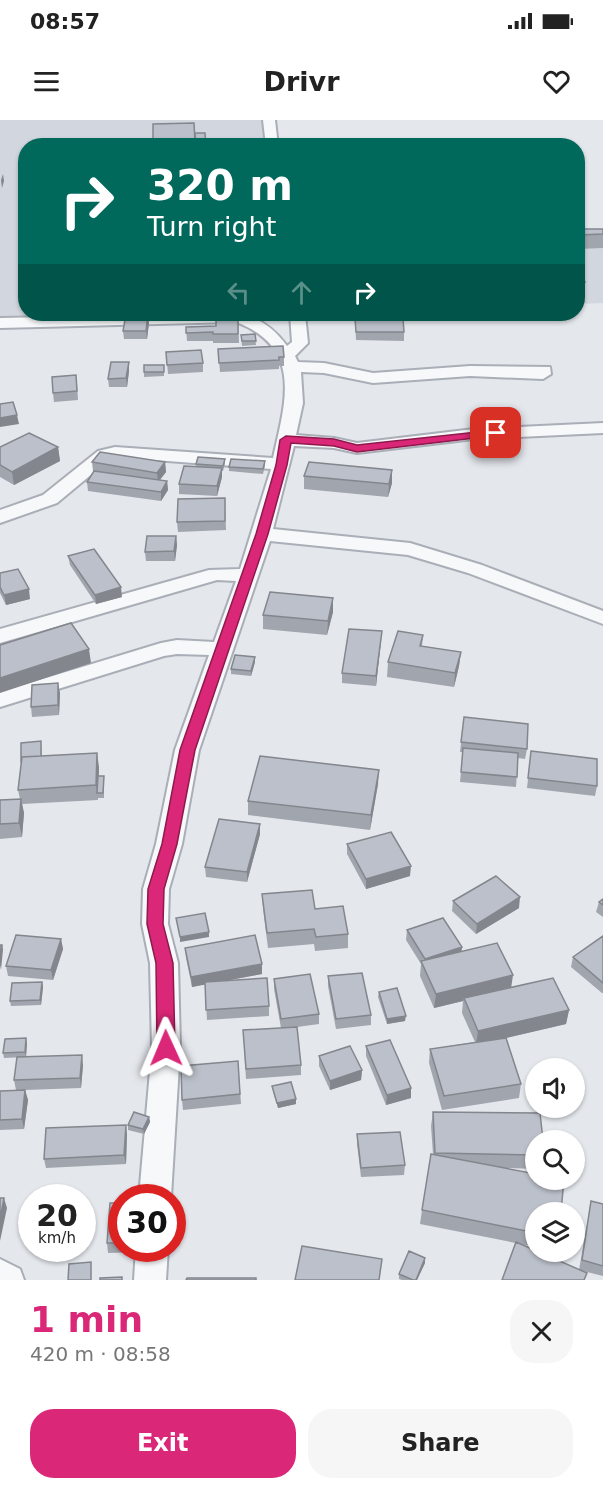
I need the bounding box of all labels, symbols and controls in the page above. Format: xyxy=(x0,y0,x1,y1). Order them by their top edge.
text: 08:57 xyxy=(30,9,100,34)
icon: menu xyxy=(30,65,63,98)
icon: heart xyxy=(540,65,573,98)
text: Drivr xyxy=(264,66,339,97)
text: 320 m xyxy=(147,161,293,210)
icon: right xyxy=(48,162,126,240)
text: Turn right xyxy=(147,211,276,242)
icon: left xyxy=(222,276,255,309)
icon: ahead xyxy=(285,276,318,309)
icon: right xyxy=(348,276,381,309)
pin xyxy=(470,407,521,458)
icon: arrive xyxy=(479,416,512,449)
position arrow xyxy=(134,1016,198,1080)
map controls xyxy=(525,1058,585,1262)
button: sound xyxy=(525,1058,585,1118)
button: search xyxy=(525,1130,585,1190)
speed limit sign: 30 xyxy=(108,1184,186,1262)
text: 20 xyxy=(36,1198,78,1233)
button: layers xyxy=(525,1202,585,1262)
text: km/h xyxy=(38,1229,76,1247)
text: 1 min xyxy=(30,1299,143,1340)
button: close xyxy=(510,1300,573,1363)
text: 420 m · 08:58 xyxy=(30,1342,171,1366)
button: Exit xyxy=(30,1409,296,1478)
button: Share xyxy=(308,1409,573,1478)

